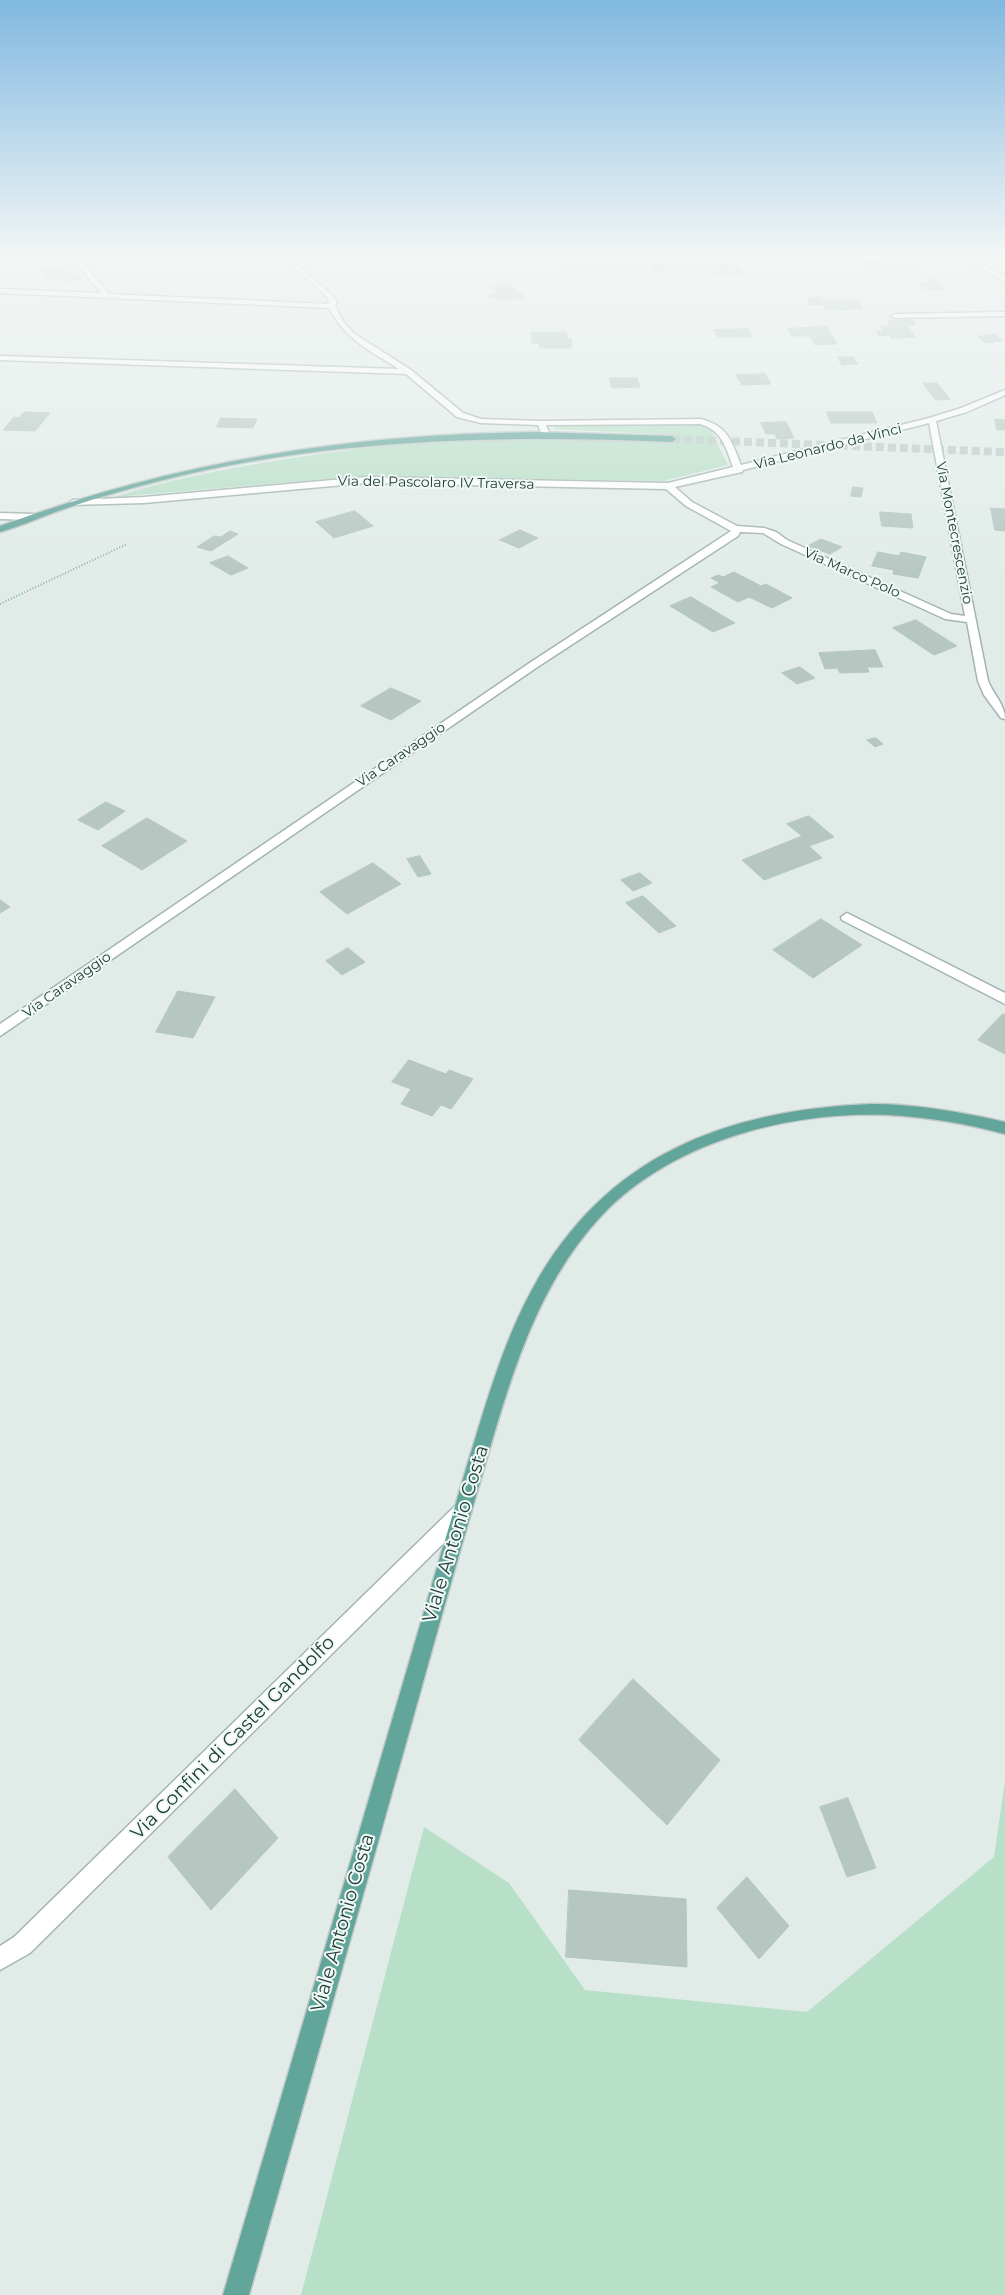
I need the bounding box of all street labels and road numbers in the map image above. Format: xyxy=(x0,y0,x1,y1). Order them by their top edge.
street label: Via Leonardo da Vinci xyxy=(753,421,903,473)
street label: Via Montecrescenzio xyxy=(932,460,976,606)
street label: Via del Pascolaro IV Traversa xyxy=(337,473,535,493)
street label: Via Marco Polo xyxy=(801,544,903,602)
street label: Via Caravaggio xyxy=(353,719,449,791)
street label: Via Caravaggio xyxy=(20,948,114,1022)
street label: Viale Antonio Costa xyxy=(418,1443,494,1625)
street label: Via Confini di Castel Gandolfo xyxy=(126,1631,340,1845)
street label: Viale Antonio Costa xyxy=(307,1831,379,2015)

